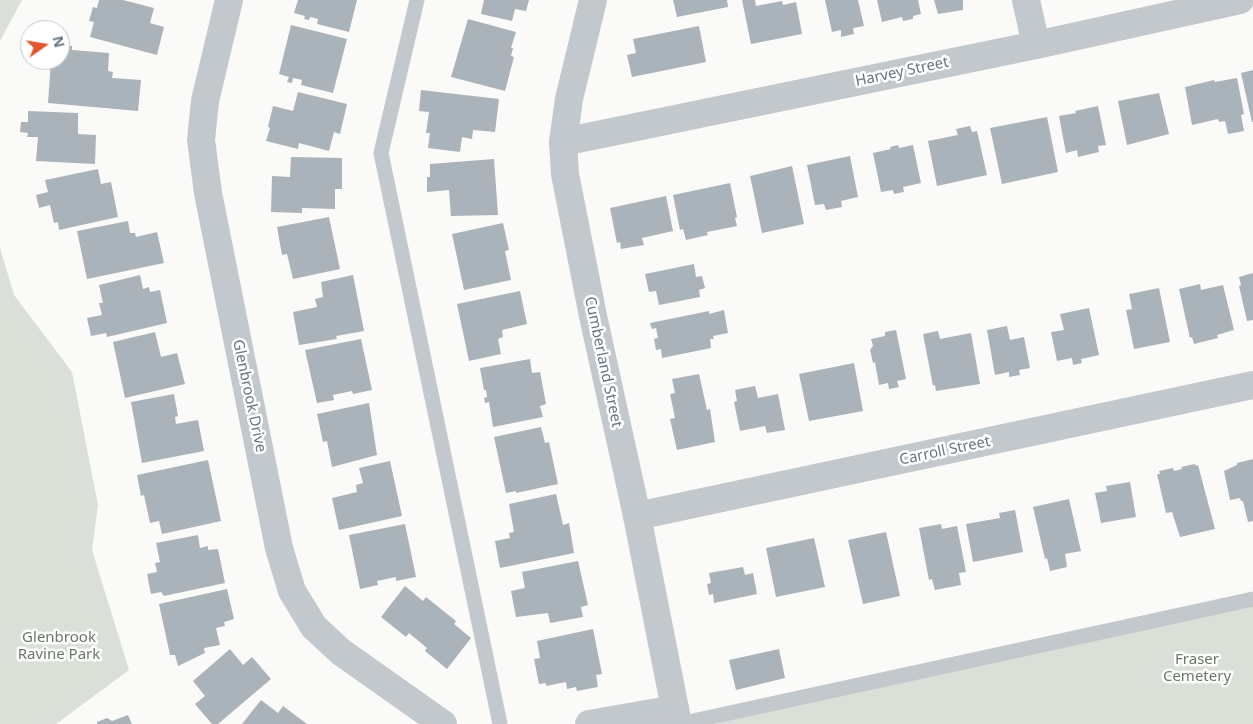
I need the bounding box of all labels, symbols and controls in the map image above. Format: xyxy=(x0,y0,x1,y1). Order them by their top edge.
north arrow xyxy=(20,20,70,70)
text: N xyxy=(49,34,70,49)
street label: Harvey Street xyxy=(854,53,950,91)
street label: Cumberland Street xyxy=(580,295,626,429)
street label: Glenbrook Drive xyxy=(228,338,270,454)
street label: Carroll Street xyxy=(898,433,992,469)
park label: Glenbrook Ravine Park xyxy=(18,629,100,664)
park label: Fraser Cemetery xyxy=(1163,651,1231,686)

